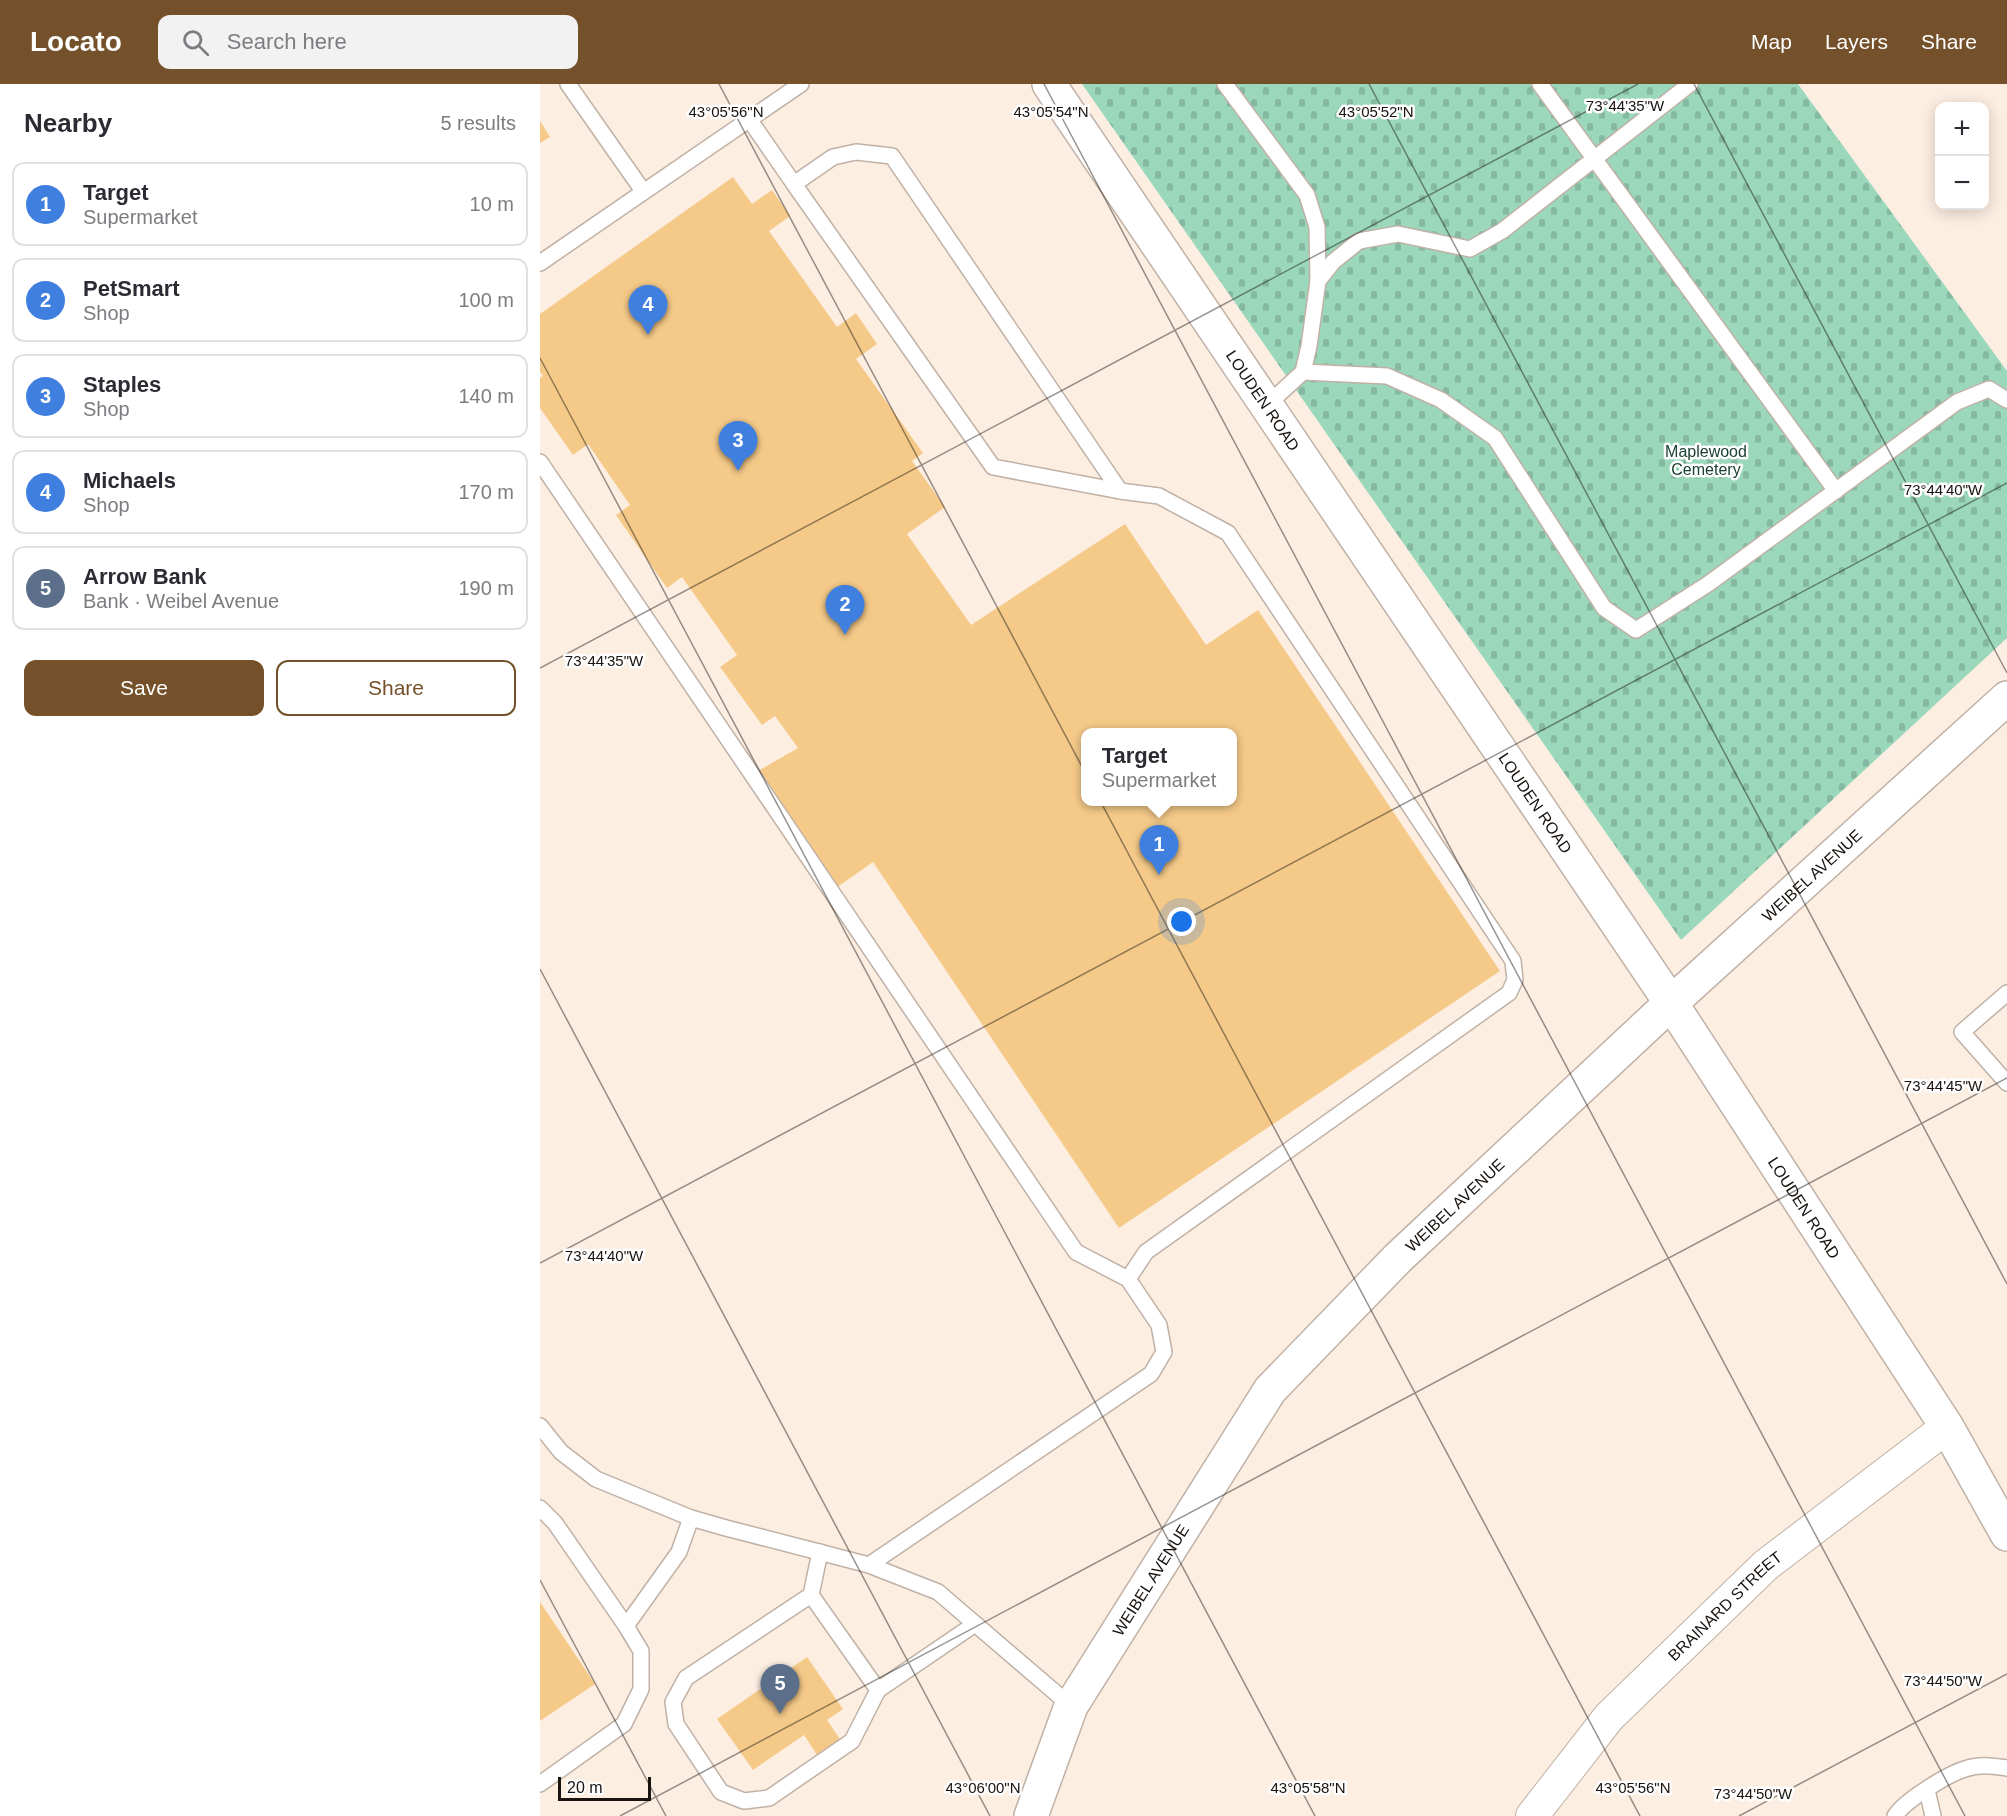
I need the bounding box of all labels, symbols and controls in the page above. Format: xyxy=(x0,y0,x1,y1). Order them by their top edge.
search box xyxy=(158,15,578,69)
text: Locato xyxy=(30,26,122,57)
icon: search xyxy=(179,26,212,59)
text: Search here xyxy=(227,29,347,54)
text: Map xyxy=(1751,30,1792,53)
text: Layers xyxy=(1825,30,1888,53)
text: Share xyxy=(1921,30,1977,53)
text: 73°44'35"W xyxy=(1586,97,1665,114)
map controls xyxy=(1935,102,1989,210)
button: + xyxy=(1935,102,1989,156)
text: 43°05'56"N xyxy=(688,103,764,120)
text: 43°05'54"N xyxy=(1013,103,1089,120)
text: 43°05'52"N xyxy=(1338,103,1414,120)
text: Nearby xyxy=(24,108,112,138)
text: 5 results xyxy=(440,112,516,134)
button: − xyxy=(1935,156,1989,210)
text: Target xyxy=(83,180,149,205)
text: 1 xyxy=(40,193,51,215)
text: 10 m xyxy=(470,193,514,215)
text: Supermarket xyxy=(83,206,198,228)
text: PetSmart xyxy=(83,276,180,301)
pin: 4 xyxy=(628,286,668,335)
text: 2 xyxy=(40,289,51,311)
text: 100 m xyxy=(458,289,514,311)
text: Shop xyxy=(83,302,130,324)
street label: LOUDEN ROAD xyxy=(1223,347,1303,454)
text: Staples xyxy=(83,372,161,397)
text: 3 xyxy=(40,385,51,407)
text: 140 m xyxy=(458,385,514,407)
text: Shop xyxy=(83,398,130,420)
pin: 3 xyxy=(718,422,758,471)
park label: Maplewood Cemetery xyxy=(1665,443,1747,478)
text: Michaels xyxy=(83,468,176,493)
text: 4 xyxy=(40,481,51,503)
text: 170 m xyxy=(458,481,514,503)
text: 73°44'40"W xyxy=(1904,481,1983,498)
text: Shop xyxy=(83,494,130,516)
text: Arrow Bank xyxy=(83,564,206,589)
text: 5 xyxy=(40,577,51,599)
text: 190 m xyxy=(458,577,514,599)
pin: 2 xyxy=(826,586,864,635)
text: Bank · Weibel Avenue xyxy=(83,590,279,612)
text: 73°44'35"W xyxy=(565,652,644,669)
button: Save xyxy=(24,660,264,716)
button: Share xyxy=(276,660,516,716)
popup xyxy=(1081,728,1237,806)
text: Target xyxy=(1102,743,1167,768)
street label: LOUDEN ROAD xyxy=(1496,749,1575,856)
text: Supermarket xyxy=(1102,769,1216,791)
pin: 1 xyxy=(1140,826,1178,875)
street label: WEIBEL AVENUE xyxy=(1759,826,1865,925)
your location xyxy=(1167,907,1196,936)
text: 73°44'45"W xyxy=(1904,1077,1983,1094)
street label: LOUDEN ROAD xyxy=(1765,1154,1843,1262)
street label: WEIBEL AVENUE xyxy=(1402,1155,1507,1255)
text: 73°44'40"W xyxy=(565,1247,644,1264)
street label: WEIBEL AVENUE xyxy=(1109,1521,1192,1639)
street label: BRAINARD STREET xyxy=(1664,1548,1785,1664)
pin: 5 xyxy=(760,1664,800,1714)
text: 73°44'50"W xyxy=(1904,1672,1983,1689)
scale bar xyxy=(558,1774,651,1802)
text: 20 m xyxy=(567,1779,603,1796)
text: 43°06'00"N xyxy=(945,1779,1021,1796)
text: 43°05'58"N xyxy=(1270,1779,1346,1796)
text: 43°05'56"N xyxy=(1595,1779,1671,1796)
text: 73°44'50"W xyxy=(1714,1785,1793,1802)

